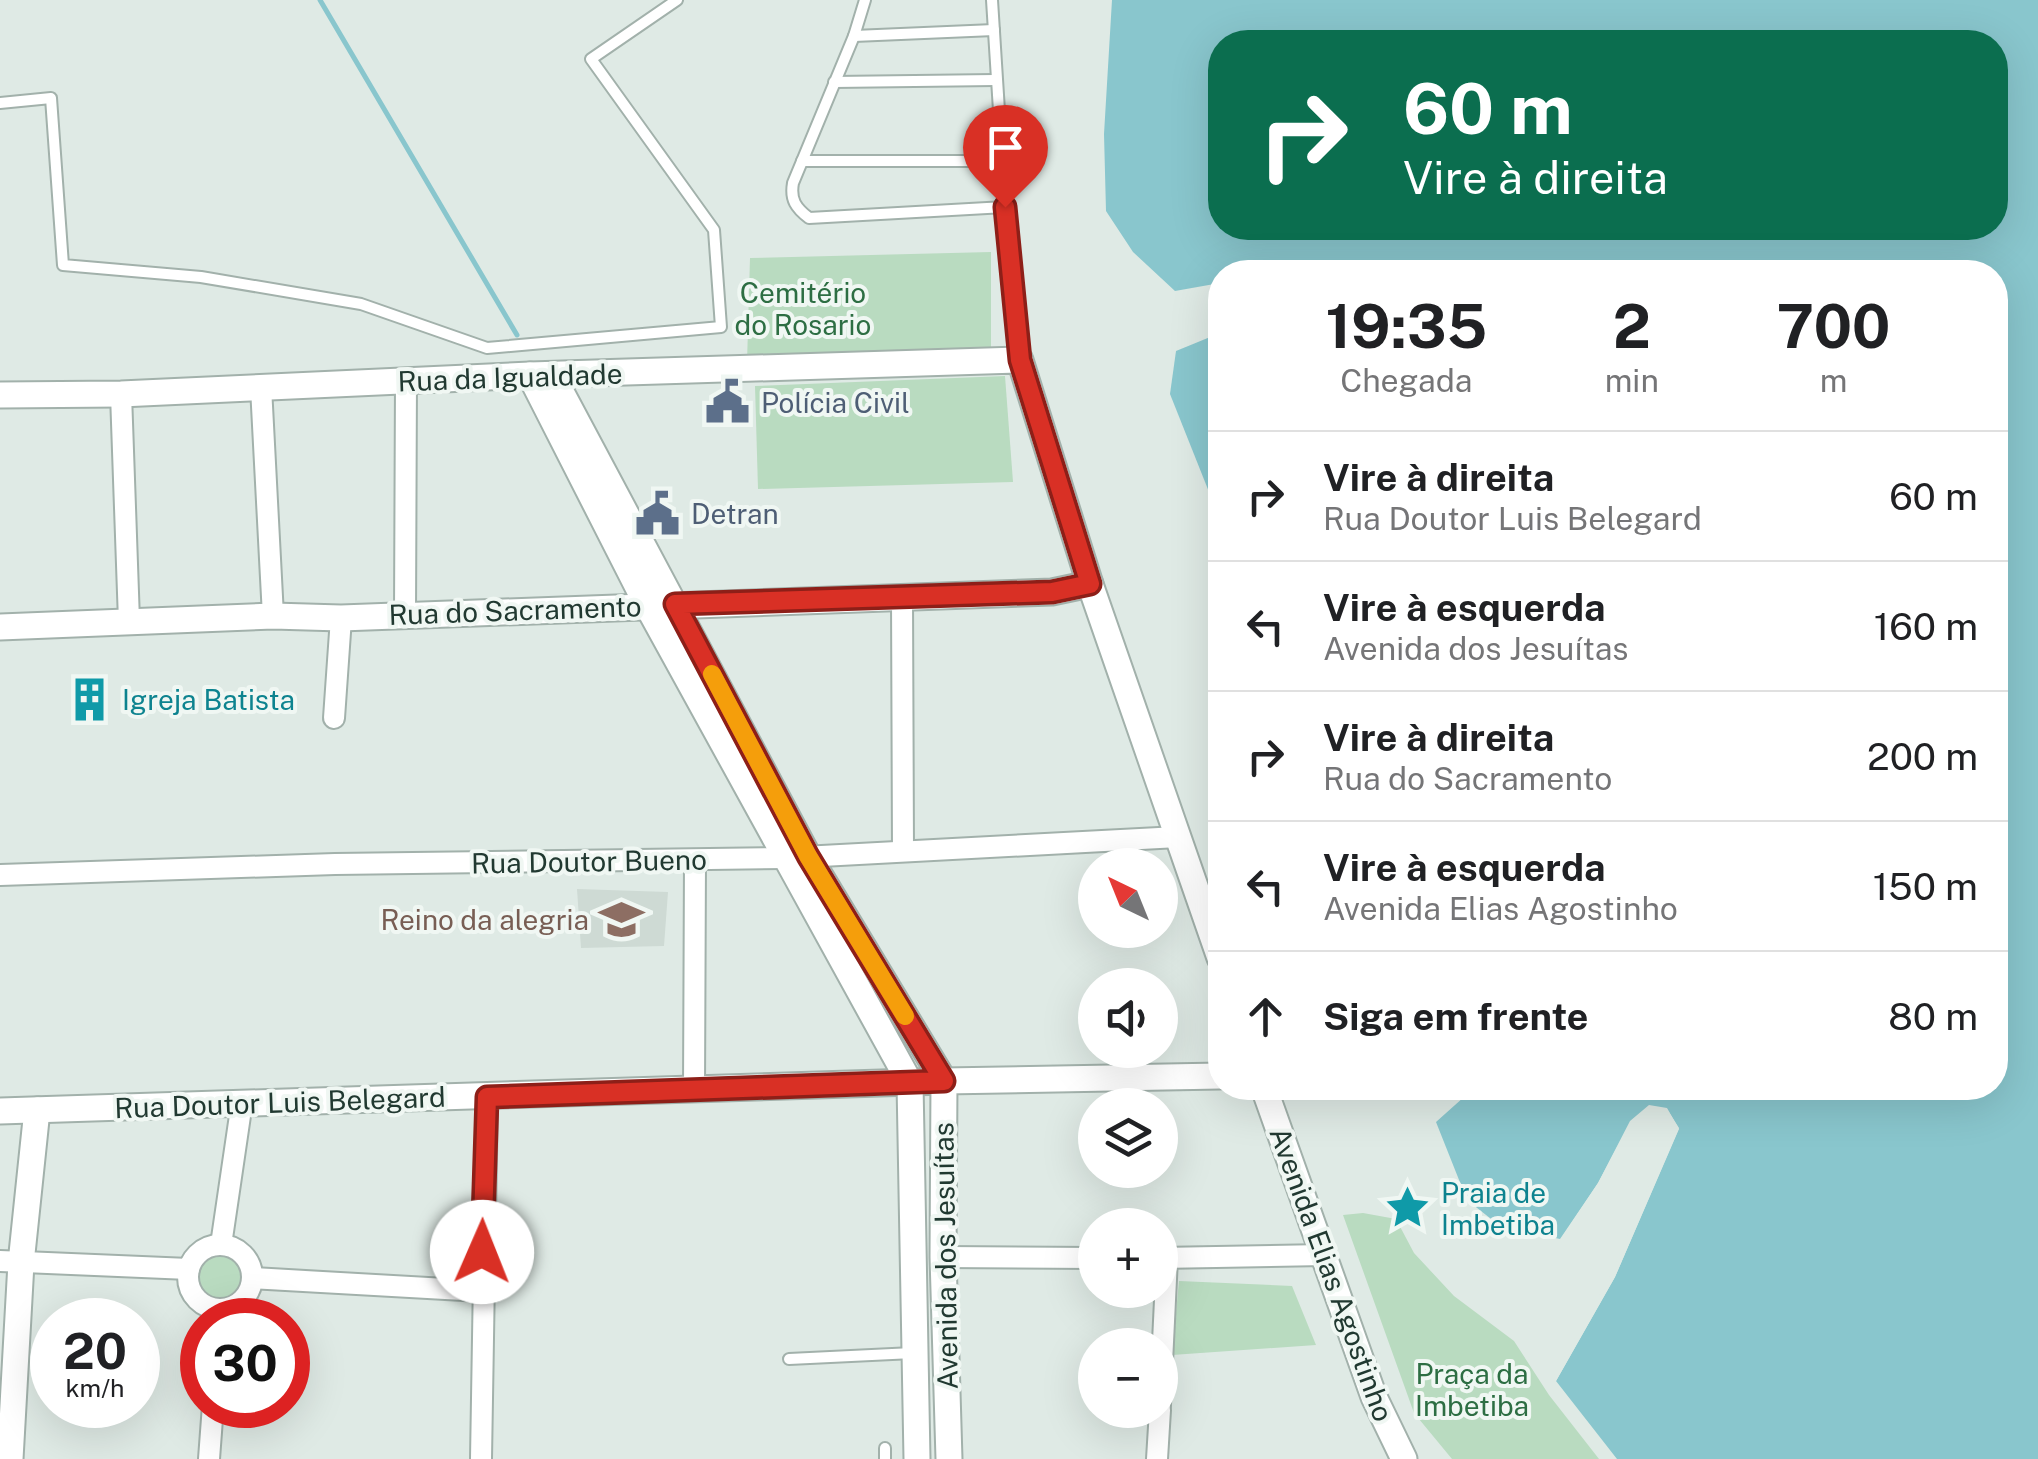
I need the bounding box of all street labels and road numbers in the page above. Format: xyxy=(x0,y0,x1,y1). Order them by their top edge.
street label: Rua da Igualdade xyxy=(397,357,623,397)
street label: Rua do Sacramento xyxy=(388,589,642,631)
street label: Rua Doutor Bueno xyxy=(471,842,707,880)
street label: Rua Doutor Luis Belegard xyxy=(114,1080,446,1124)
street label: Avenida dos Jesuítas xyxy=(926,1122,964,1390)
street label: Avenida Elias Agostinho xyxy=(1263,1122,1401,1426)

